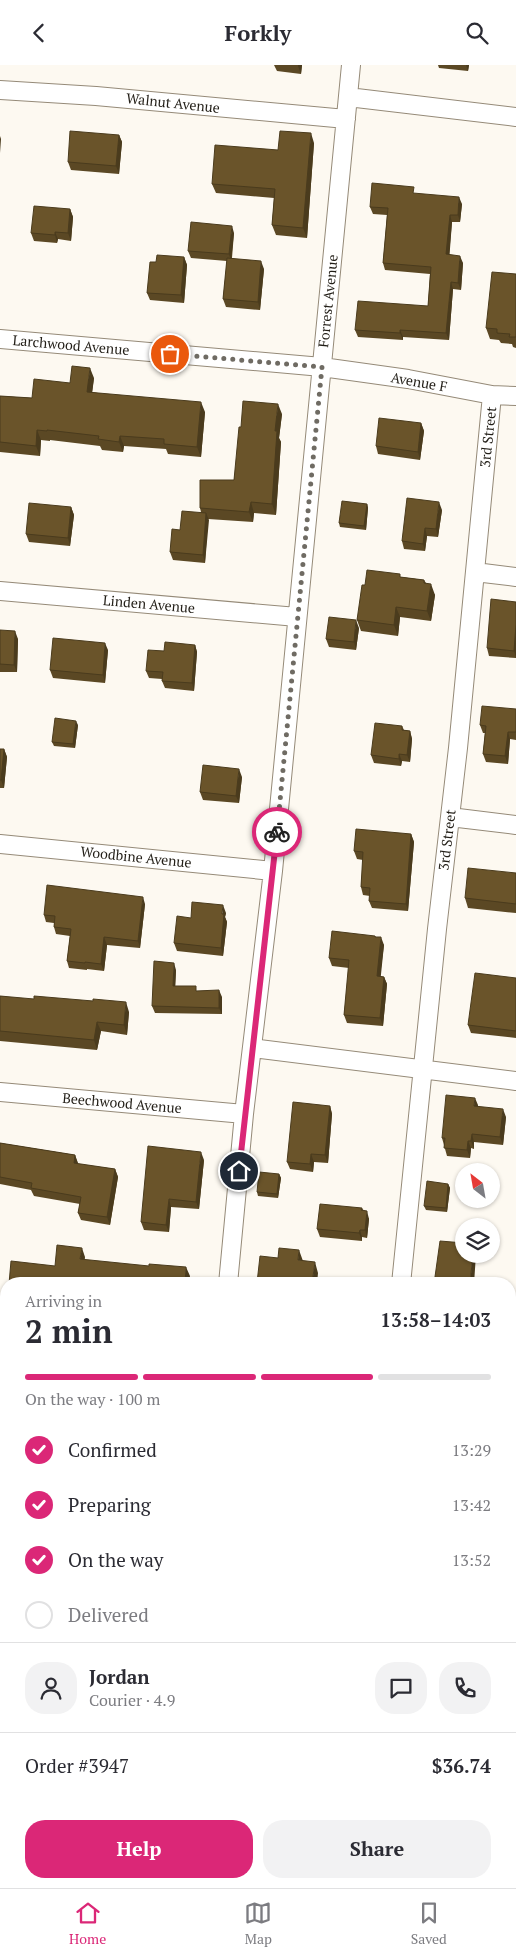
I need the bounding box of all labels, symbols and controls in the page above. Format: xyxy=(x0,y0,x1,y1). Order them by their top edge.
text: Forkly xyxy=(225,18,291,47)
icon: back xyxy=(25,19,53,47)
icon: search xyxy=(463,19,491,47)
street label: Walnut Avenue xyxy=(125,88,221,117)
street label: Forrest Avenue xyxy=(313,254,342,348)
street label: Larchwood Avenue xyxy=(12,330,130,359)
pin xyxy=(149,333,191,375)
icon: bag xyxy=(156,340,184,368)
street label: Avenue F xyxy=(389,367,449,396)
street label: 3rd Street xyxy=(475,405,500,468)
street label: Linden Avenue xyxy=(102,590,196,617)
courier xyxy=(252,807,302,857)
street label: 3rd Street xyxy=(433,808,460,872)
icon: bike xyxy=(263,818,291,846)
street label: Woodbine Avenue xyxy=(80,841,193,872)
street label: Beechwood Avenue xyxy=(62,1088,182,1117)
pin xyxy=(218,1150,260,1192)
icon: home xyxy=(225,1157,253,1185)
north arrow xyxy=(455,1163,500,1207)
map controls xyxy=(455,1163,500,1263)
button: layers xyxy=(455,1218,500,1263)
text: Arriving in xyxy=(25,1290,102,1312)
text: 13:58–14:03 xyxy=(380,1307,491,1332)
text: 2 min xyxy=(25,1310,113,1352)
text: On the way · 100 m xyxy=(25,1388,160,1410)
icon: check xyxy=(25,1436,53,1464)
text: Confirmed xyxy=(68,1437,157,1462)
text: 13:29 xyxy=(452,1439,491,1461)
icon: check xyxy=(25,1491,53,1519)
text: Preparing xyxy=(68,1492,151,1517)
text: 13:42 xyxy=(452,1494,491,1516)
icon: check xyxy=(25,1546,53,1574)
text: On the way xyxy=(68,1547,163,1572)
text: 13:52 xyxy=(452,1549,491,1571)
text: Delivered xyxy=(68,1602,149,1627)
button: person xyxy=(25,1662,77,1714)
button: chat xyxy=(375,1662,427,1714)
button: phone xyxy=(439,1662,491,1714)
text: Jordan xyxy=(89,1664,150,1689)
text: Courier · 4.9 xyxy=(89,1689,175,1711)
text: Order #3947 xyxy=(25,1753,129,1778)
text: $36.74 xyxy=(432,1753,491,1778)
button: Help xyxy=(25,1820,253,1878)
button: Share xyxy=(263,1820,491,1878)
tab: Home xyxy=(69,1899,106,1948)
tab: Map xyxy=(244,1899,272,1948)
tab: Saved xyxy=(411,1899,447,1948)

